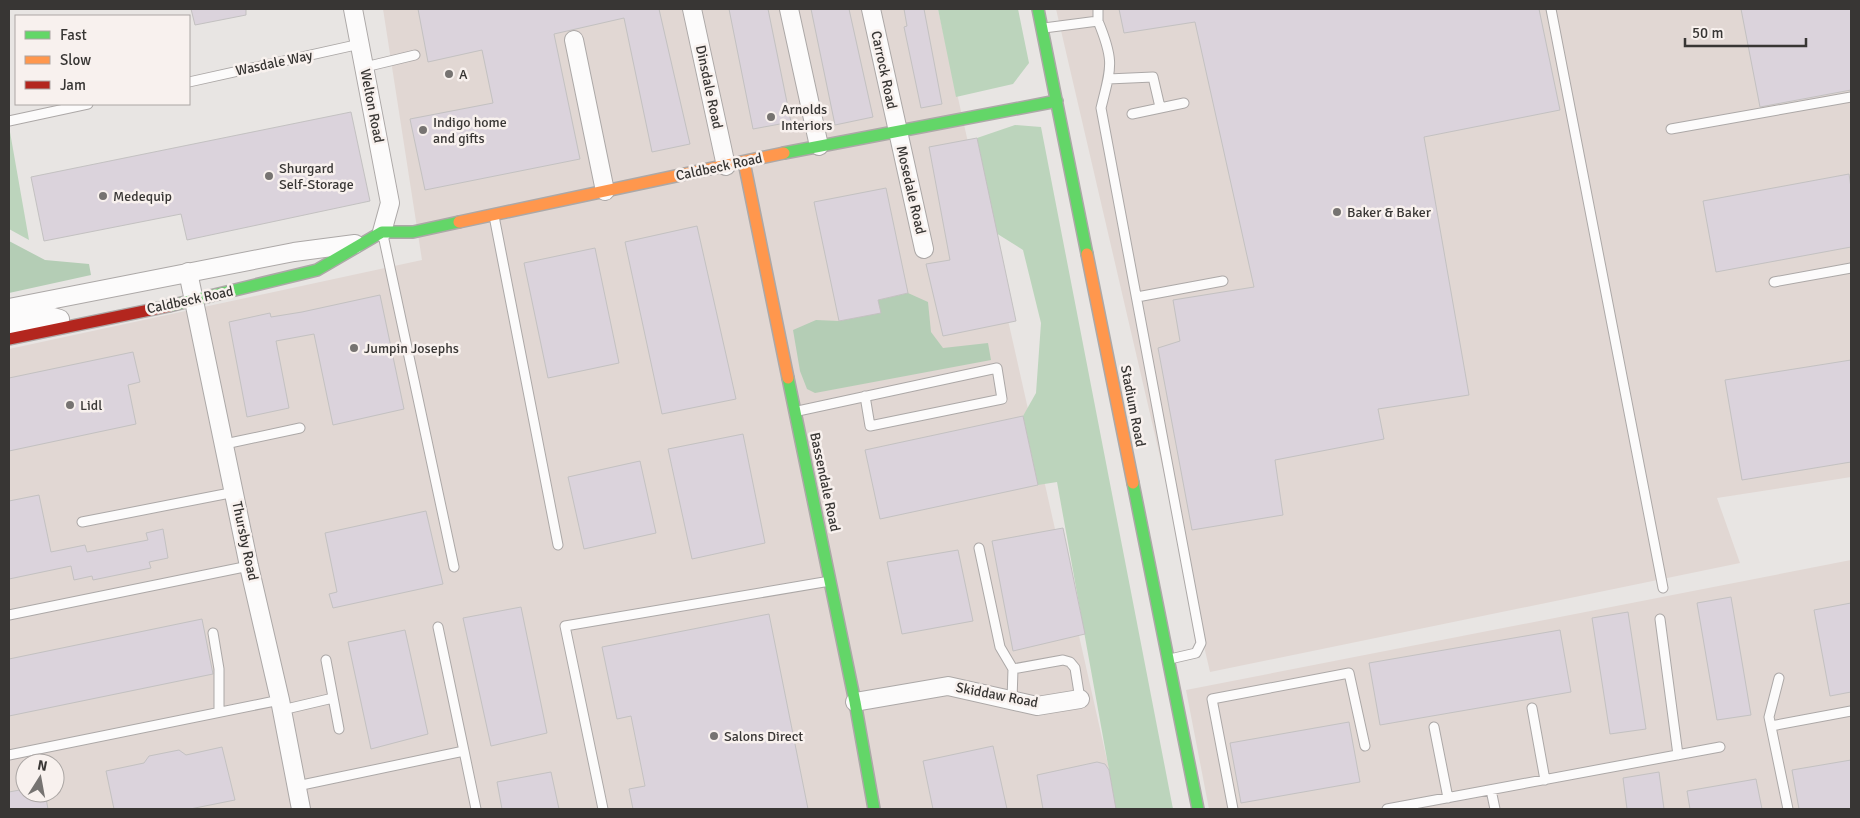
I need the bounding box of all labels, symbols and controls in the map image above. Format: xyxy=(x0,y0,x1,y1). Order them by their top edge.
legend xyxy=(15,15,190,105)
scale bar xyxy=(1685,15,1806,47)
text: 50 m xyxy=(1692,24,1723,42)
text: Fast xyxy=(60,26,87,44)
street label: Carrock Road xyxy=(867,29,901,111)
street label: Dinsdale Road xyxy=(692,44,726,130)
street label: Wasdale Way xyxy=(234,46,314,79)
text: Slow xyxy=(60,51,91,69)
place label: A xyxy=(459,66,468,83)
street label: Welton Road xyxy=(357,68,387,144)
marker: A xyxy=(443,68,455,80)
text: Jam xyxy=(60,76,86,94)
place label: Arnolds Interiors xyxy=(781,101,832,134)
marker: Arnolds Interiors xyxy=(765,111,777,123)
place label: Indigo home and gifts xyxy=(433,114,507,147)
marker: Indigo home and gifts xyxy=(417,124,429,136)
street label: Mosedale Road xyxy=(893,144,929,236)
street label: Caldbeck Road xyxy=(674,150,764,184)
place label: Shurgard Self-Storage xyxy=(279,160,354,193)
marker: Shurgard Self-Storage xyxy=(263,170,275,182)
place label: Medequip xyxy=(113,188,172,205)
marker: Medequip xyxy=(97,190,109,202)
place label: Baker & Baker xyxy=(1347,204,1432,221)
marker: Baker & Baker xyxy=(1331,206,1343,218)
street label: Caldbeck Road xyxy=(145,283,235,317)
place label: Jumpin Josephs xyxy=(364,340,459,357)
marker: Jumpin Josephs xyxy=(348,342,360,354)
street label: Stadium Road xyxy=(1117,364,1149,448)
place label: Lidl xyxy=(80,397,102,414)
marker: Lidl xyxy=(64,399,76,411)
street label: Bassendale Road xyxy=(806,431,844,533)
street label: Thursby Road xyxy=(228,500,262,582)
street label: Skiddaw Road xyxy=(954,679,1040,711)
place label: Salons Direct xyxy=(724,728,803,745)
marker: Salons Direct xyxy=(708,730,720,742)
north arrow xyxy=(15,753,65,803)
text: N xyxy=(36,756,49,775)

